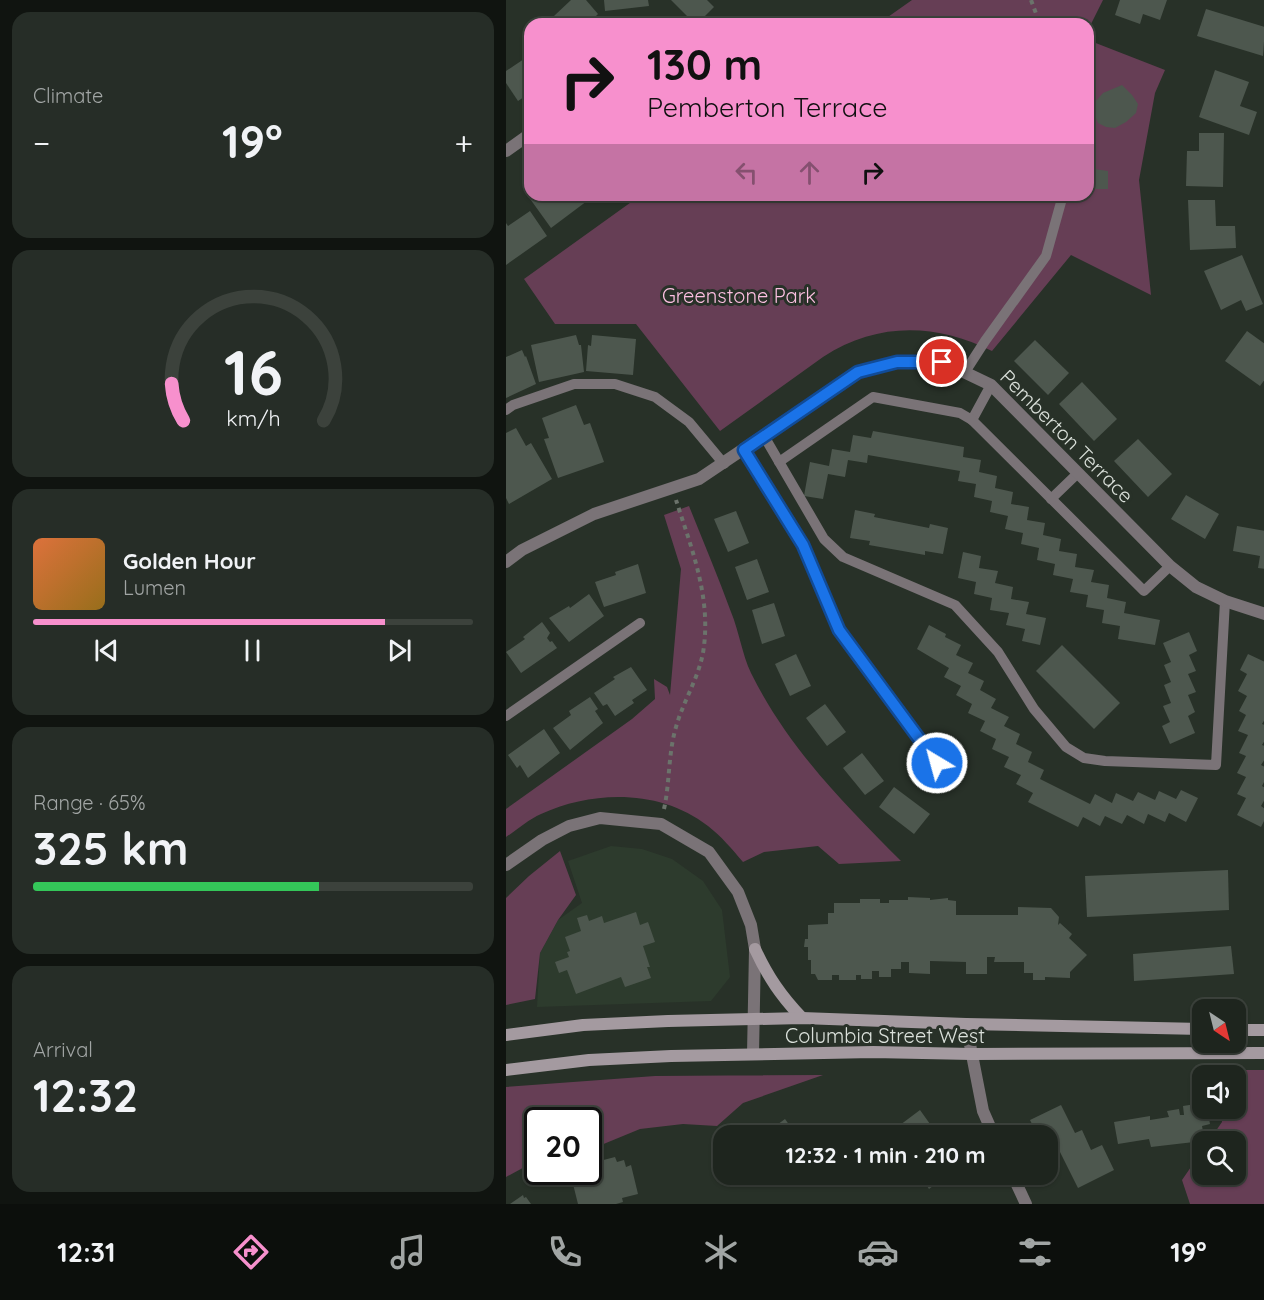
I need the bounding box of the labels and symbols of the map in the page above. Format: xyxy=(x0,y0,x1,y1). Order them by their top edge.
park label: Greenstone Park xyxy=(662,283,816,308)
pin xyxy=(916,336,967,387)
street label: Pemberton Terrace xyxy=(995,364,1139,508)
position arrow xyxy=(905,731,969,795)
north arrow xyxy=(1192,999,1246,1053)
street label: Columbia Street West xyxy=(785,1023,985,1048)
speed limit sign: 20 xyxy=(524,1107,602,1185)

